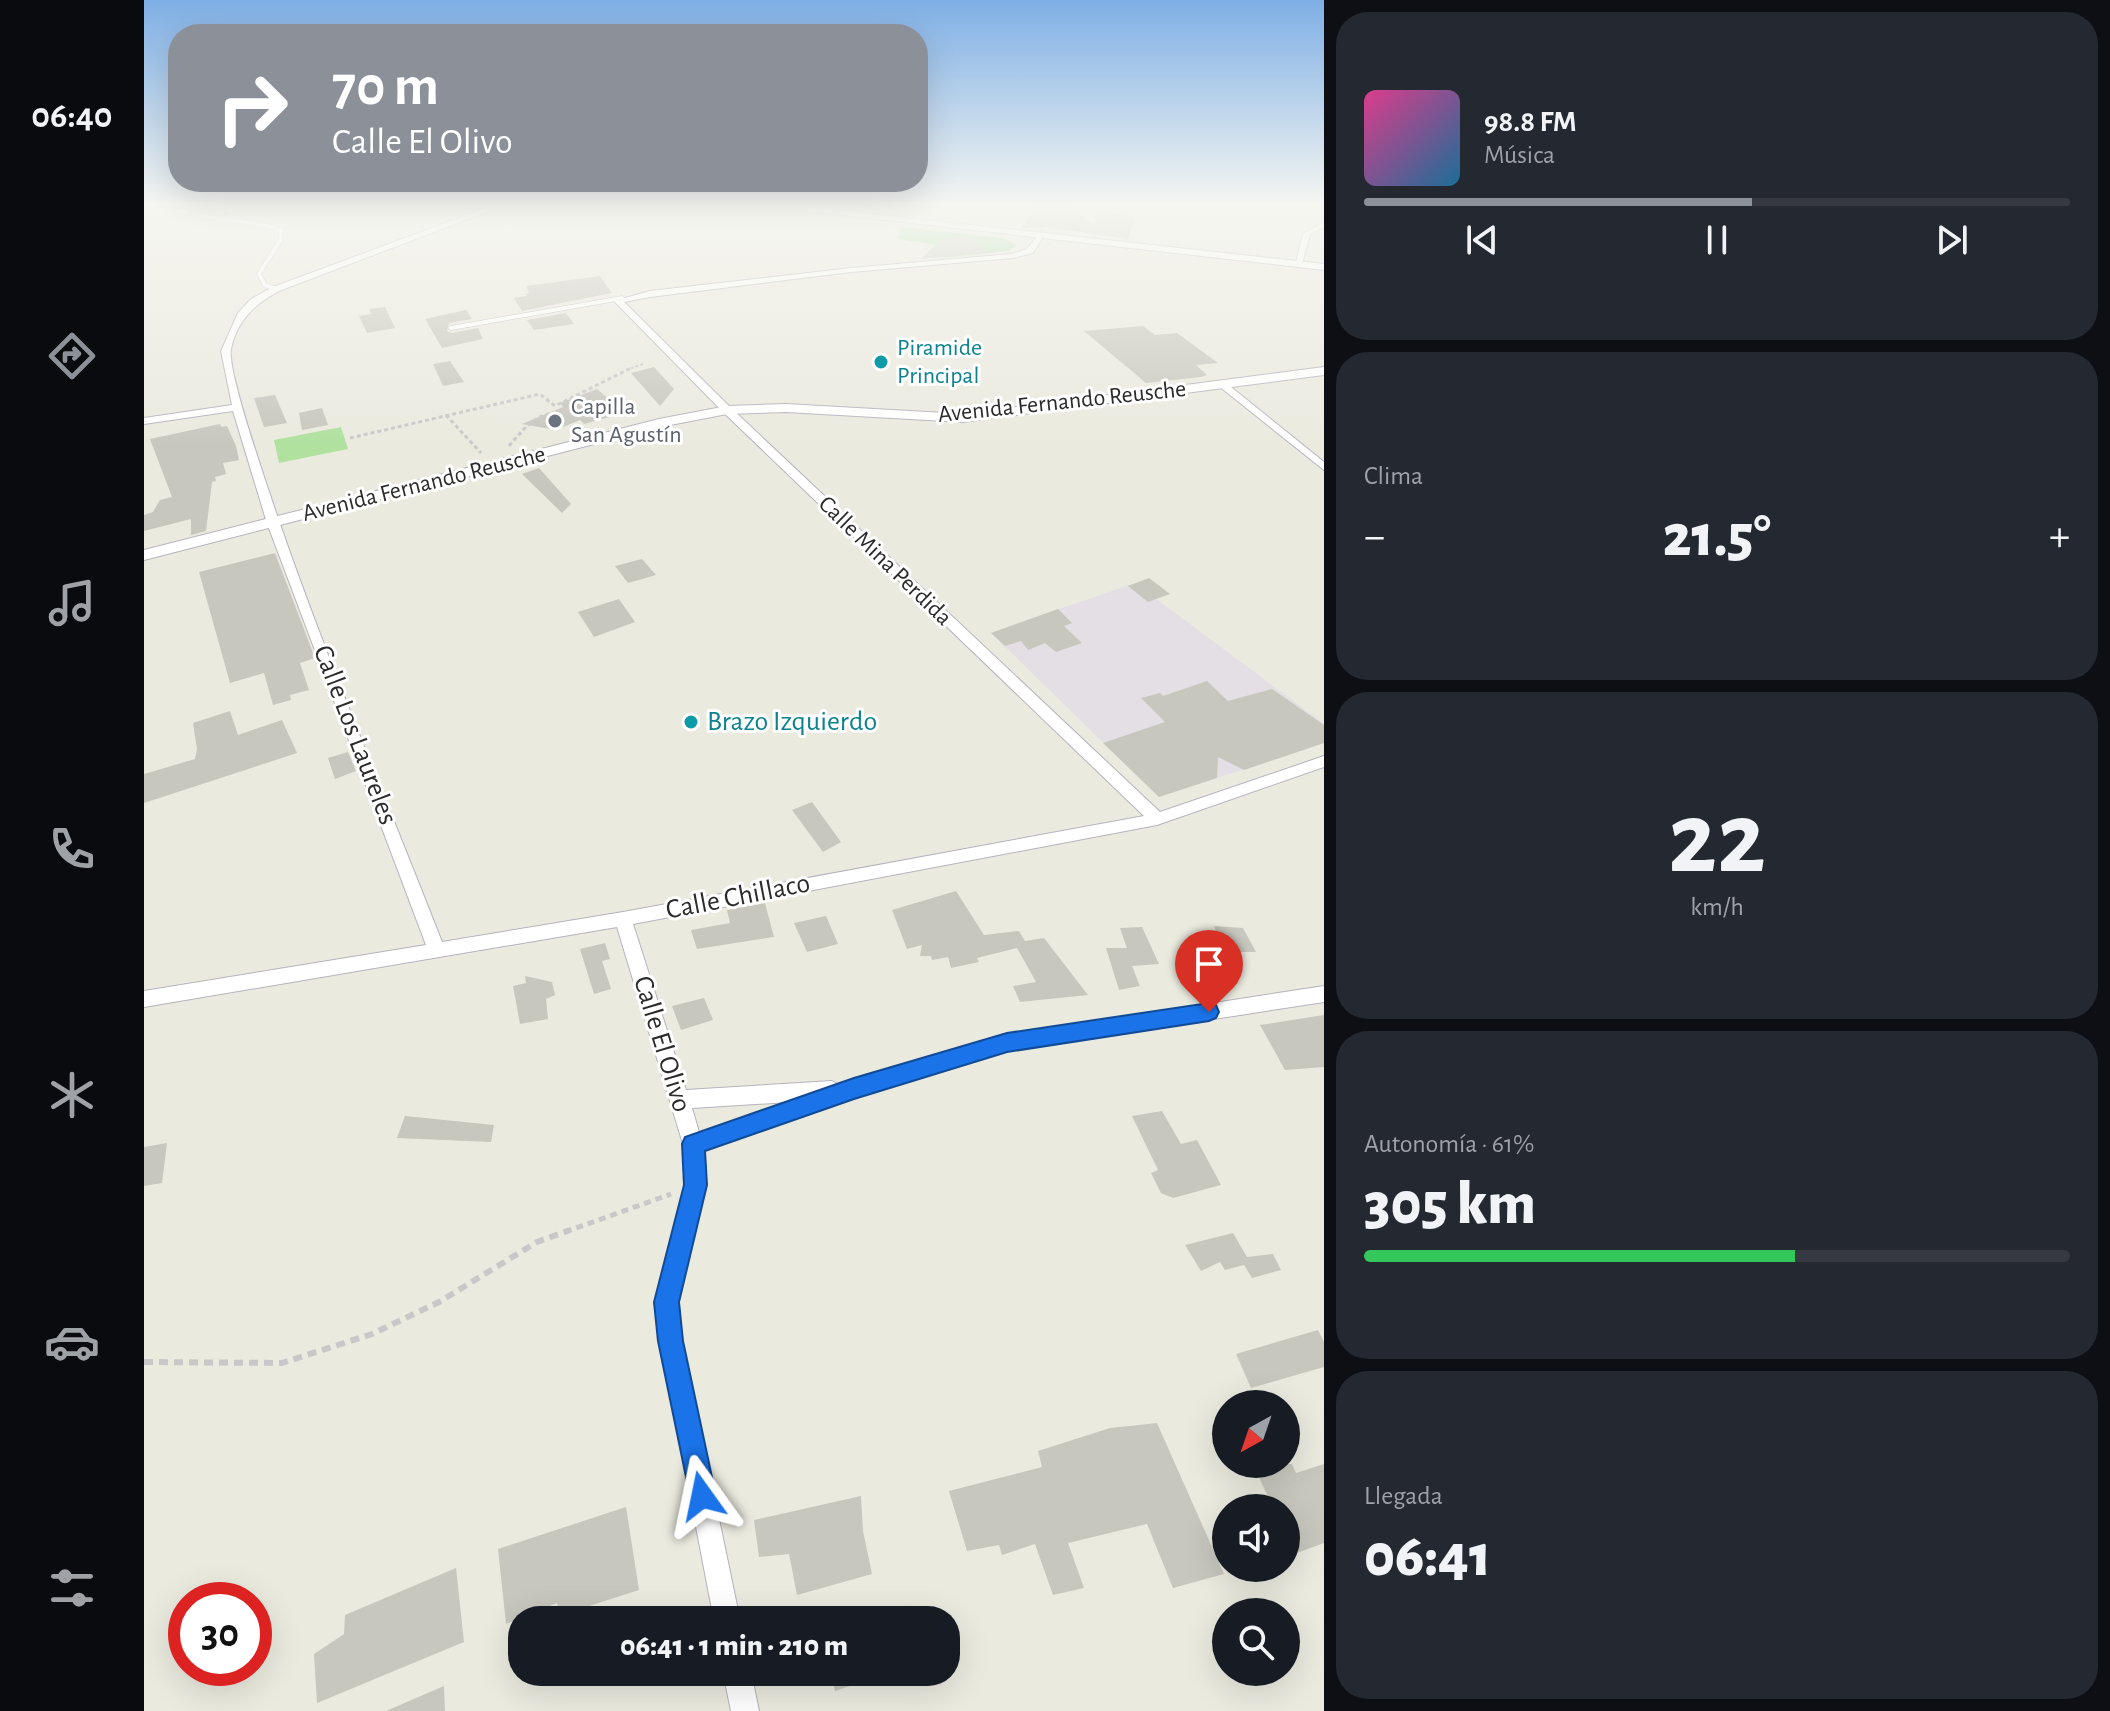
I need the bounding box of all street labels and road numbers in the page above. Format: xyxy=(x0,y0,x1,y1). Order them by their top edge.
street label: Avenida Fernando Reusche xyxy=(937,377,1187,427)
street label: Avenida Fernando Reusche xyxy=(300,442,548,526)
street label: Calle Mina Perdida xyxy=(814,492,956,630)
street label: Calle Los Laureles xyxy=(308,642,402,828)
street label: Calle Chillaco xyxy=(664,869,812,925)
street label: Calle El Olivo xyxy=(628,973,696,1115)

